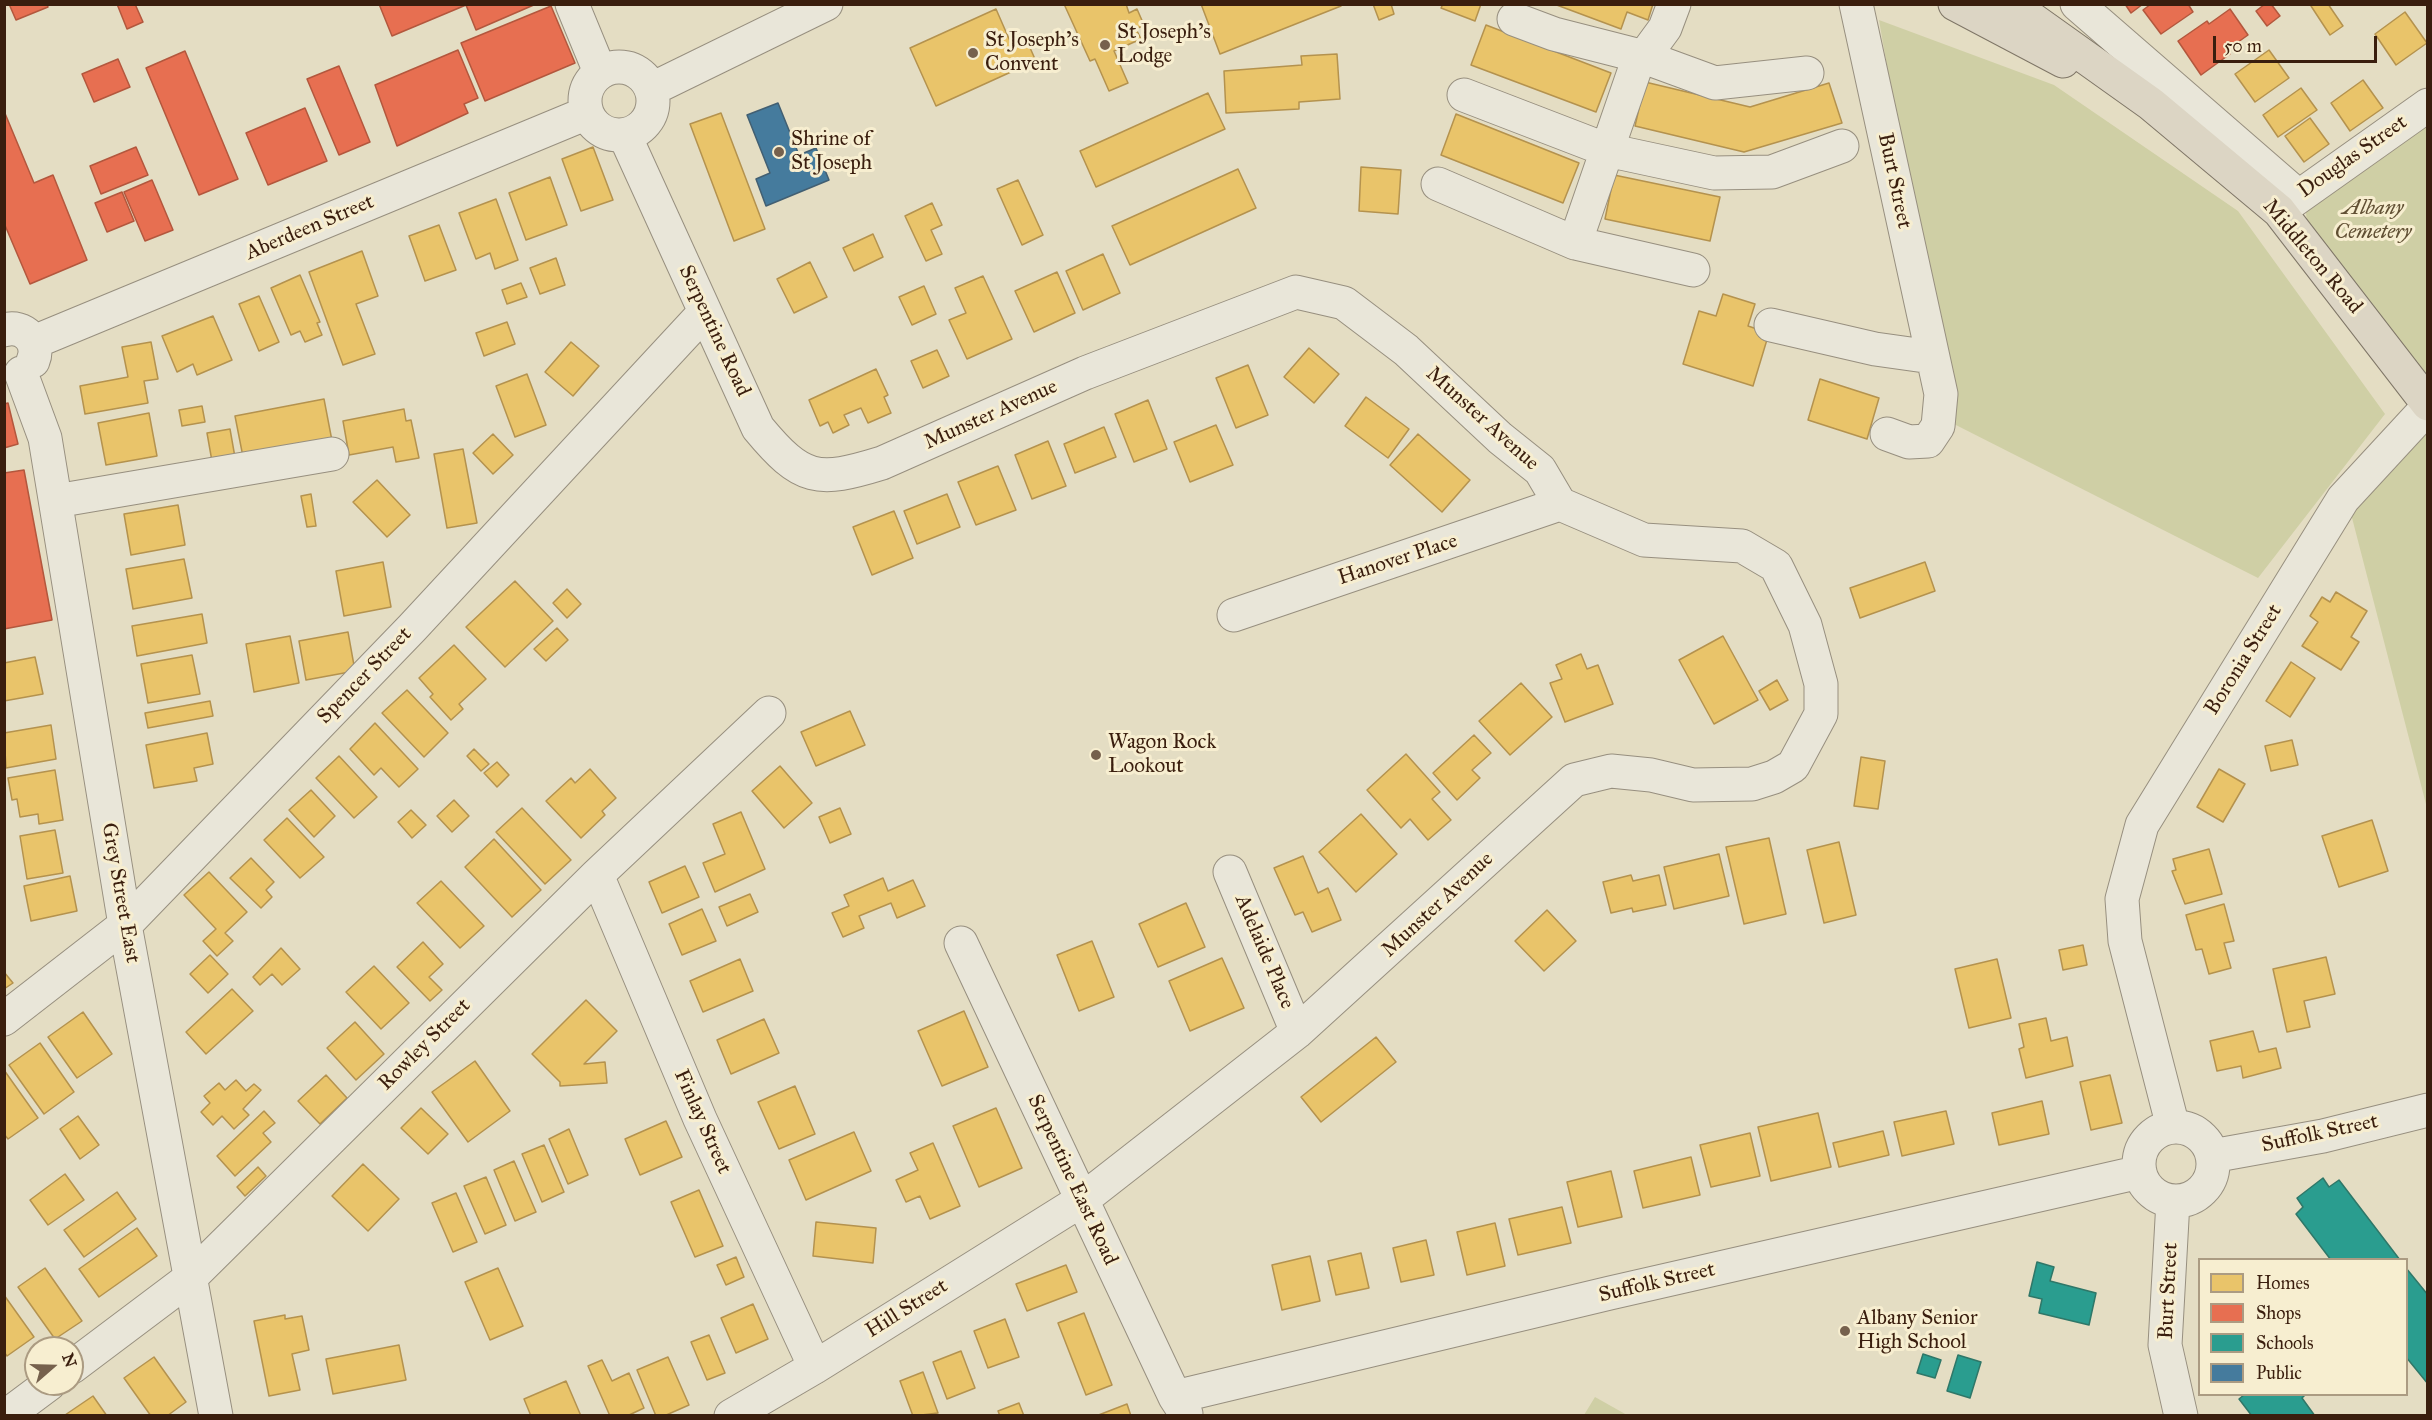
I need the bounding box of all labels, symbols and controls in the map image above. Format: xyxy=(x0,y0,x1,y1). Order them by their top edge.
place label: St Joseph's Lodge xyxy=(1117,20,1211,70)
scale bar xyxy=(2216,24,2380,62)
place label: St Joseph's Convent xyxy=(985,28,1079,78)
text: 50 m xyxy=(2224,35,2262,57)
marker: St Joseph's Lodge xyxy=(1098,38,1112,52)
marker: St Joseph's Convent xyxy=(966,46,980,60)
street label: Douglas Street xyxy=(2294,110,2412,204)
place label: Shrine of St Joseph xyxy=(791,127,872,177)
street label: Burt Street xyxy=(1872,131,1916,231)
marker: Shrine of St Joseph xyxy=(772,145,786,159)
street label: Aberdeen Street xyxy=(242,190,378,266)
street label: Middleton Road xyxy=(2257,195,2367,319)
park label: Albany Cemetery xyxy=(2334,196,2412,246)
street label: Serpentine Road xyxy=(673,261,755,401)
street label: Munster Avenue xyxy=(1420,362,1544,476)
street label: Munster Avenue xyxy=(920,374,1062,456)
street label: Hanover Place xyxy=(1335,529,1461,591)
street label: Boronia Street xyxy=(2200,600,2288,720)
street label: Spencer Street xyxy=(313,622,417,730)
place label: Wagon Rock Lookout xyxy=(1108,730,1216,780)
marker: Wagon Rock Lookout xyxy=(1089,748,1103,762)
street label: Grey Street East xyxy=(95,821,145,965)
street label: Munster Avenue xyxy=(1377,847,1499,963)
street label: Adelaide Place xyxy=(1229,891,1299,1013)
street label: Rowley Street xyxy=(374,994,476,1096)
street label: Finlay Street xyxy=(668,1066,736,1178)
street label: Serpentine East Road xyxy=(1021,1091,1123,1269)
street label: Suffolk Street xyxy=(2259,1109,2381,1159)
street label: Burt Street xyxy=(2154,1242,2184,1340)
street label: Suffolk Street xyxy=(1596,1257,1718,1309)
legend xyxy=(2198,1258,2408,1396)
text: Homes xyxy=(2256,1272,2310,1294)
street label: Hill Street xyxy=(861,1274,953,1344)
text: Shops xyxy=(2256,1302,2301,1324)
place label: Albany Senior High School xyxy=(1857,1306,1978,1356)
marker: Albany Senior High School xyxy=(1838,1324,1852,1338)
text: Schools xyxy=(2256,1332,2314,1354)
north arrow xyxy=(24,1336,84,1396)
text: N xyxy=(58,1351,81,1370)
text: Public xyxy=(2256,1362,2302,1384)

